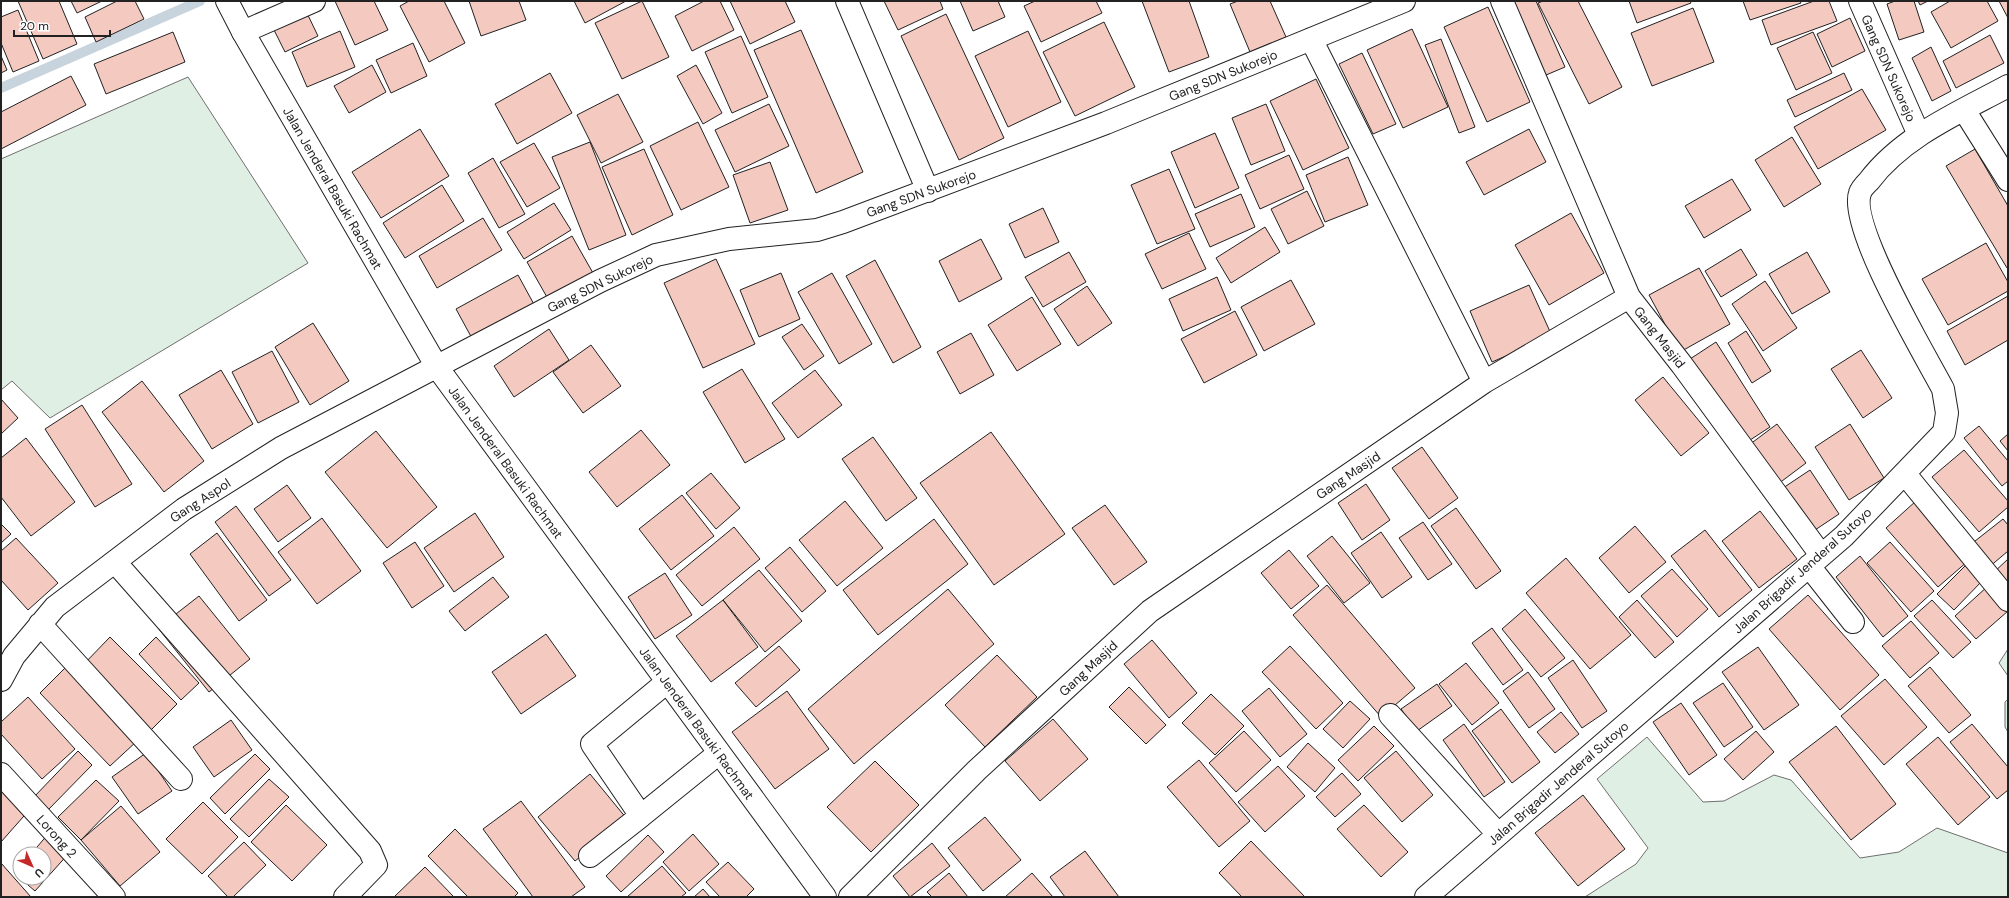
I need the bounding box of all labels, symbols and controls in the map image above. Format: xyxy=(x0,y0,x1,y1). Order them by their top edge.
scale bar xyxy=(14,12,110,38)
street label: Gang SDN Sukorejo xyxy=(1857,12,1920,125)
text: 20 m xyxy=(20,18,49,34)
street label: Gang SDN Sukorejo xyxy=(1166,46,1280,105)
street label: Jalan Jenderal Basuki Rachmat xyxy=(279,104,386,272)
street label: Gang SDN Sukorejo xyxy=(864,166,979,221)
street label: Gang SDN Sukorejo xyxy=(545,250,656,316)
street label: Gang Masjid xyxy=(1630,303,1689,372)
street label: Jalan Jenderal Basuki Rachmat xyxy=(444,383,567,542)
street label: Gang Masjid xyxy=(1313,448,1384,503)
street label: Gang Aspol xyxy=(167,474,234,526)
street label: Jalan Brigadir Jenderal Sutoyo xyxy=(1730,503,1875,637)
street label: Gang Masjid xyxy=(1055,637,1121,700)
street label: Jalan Jenderal Basuki Rachmat xyxy=(635,644,758,803)
street label: Jalan Brigadir Jenderal Sutoyo xyxy=(1485,718,1632,849)
street label: Lorong 2 xyxy=(33,811,80,861)
north arrow xyxy=(12,846,52,886)
text: U xyxy=(31,865,47,881)

